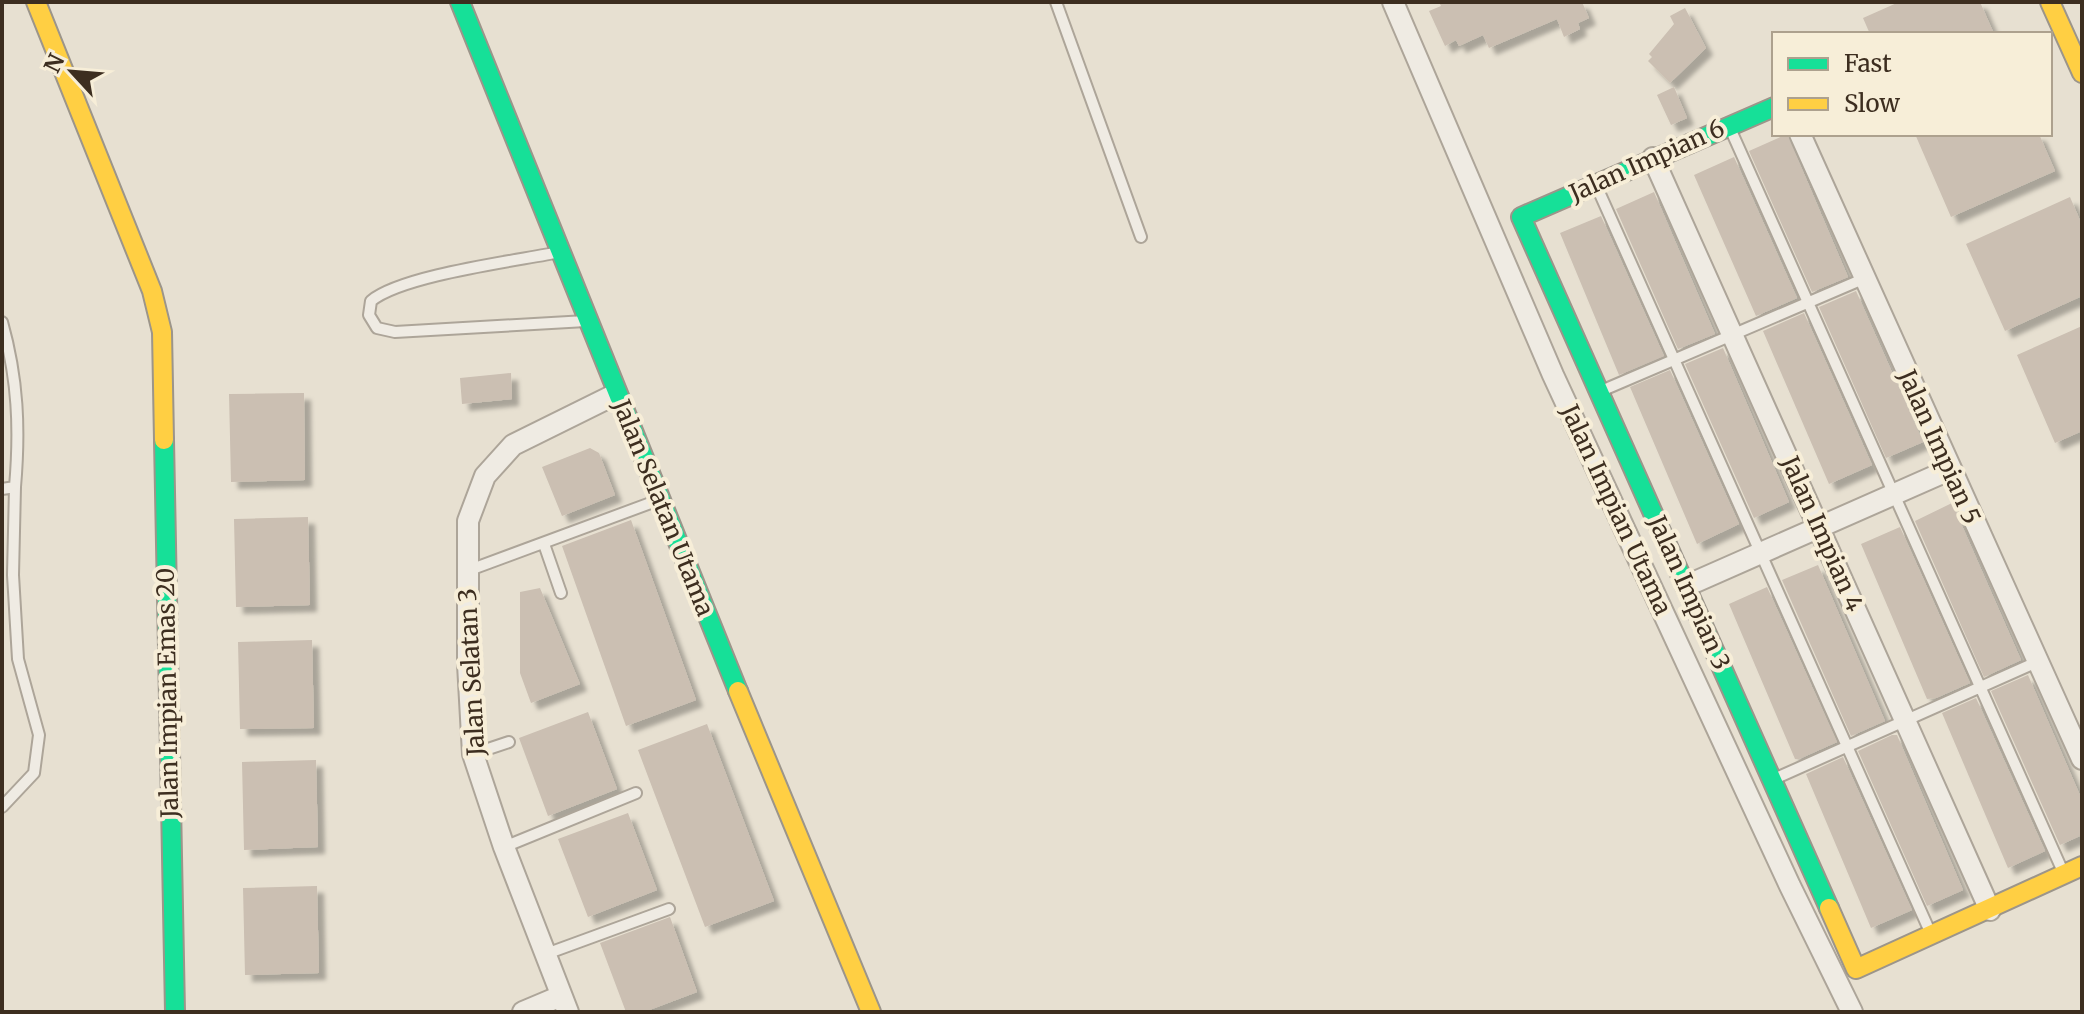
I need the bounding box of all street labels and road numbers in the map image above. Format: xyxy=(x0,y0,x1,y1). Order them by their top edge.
street label: Jalan Impian 6 xyxy=(1564,113,1729,209)
street label: Jalan Impian 5 xyxy=(1891,364,1987,529)
street label: Jalan Selatan Utama xyxy=(605,394,721,621)
street label: Jalan Impian Utama xyxy=(1554,399,1679,620)
street label: Jalan Impian 4 xyxy=(1774,450,1871,616)
street label: Jalan Impian 3 xyxy=(1641,510,1737,675)
street label: Jalan Impian Emas 20 xyxy=(150,567,185,820)
street label: Jalan Selatan 3 xyxy=(452,587,491,758)

